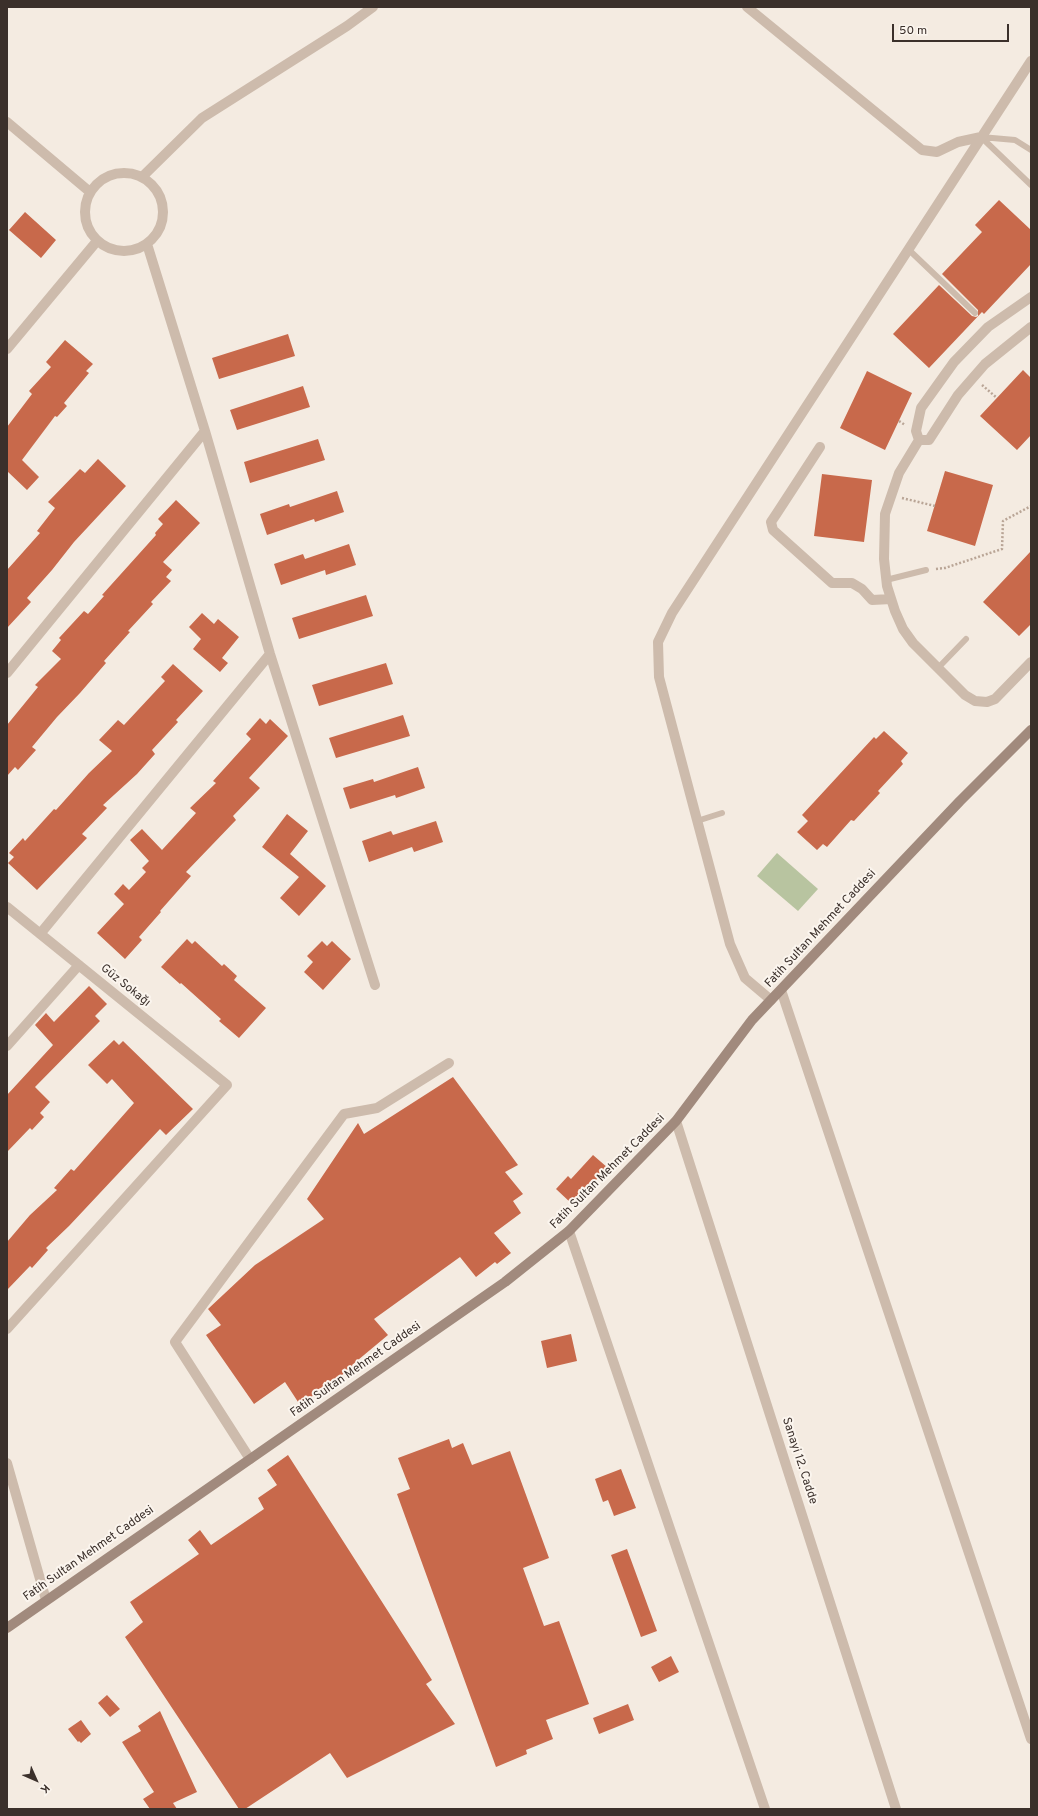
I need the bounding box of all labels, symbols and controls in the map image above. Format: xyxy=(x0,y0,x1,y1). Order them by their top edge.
scale bar xyxy=(894,16,1011,42)
text: 50 m xyxy=(899,23,927,39)
street label: Fatih Sultan Mehmet Caddesi xyxy=(762,867,880,991)
street label: Güz Sokağı xyxy=(97,962,153,1010)
street label: Fatih Sultan Mehmet Caddesi xyxy=(548,1112,668,1232)
street label: Fatih Sultan Mehmet Caddesi xyxy=(288,1319,424,1421)
street label: Sanayi 12. Cadde xyxy=(778,1416,820,1506)
street label: Fatih Sultan Mehmet Caddesi xyxy=(21,1503,157,1605)
north arrow xyxy=(16,1760,56,1800)
text: K xyxy=(37,1781,52,1796)

